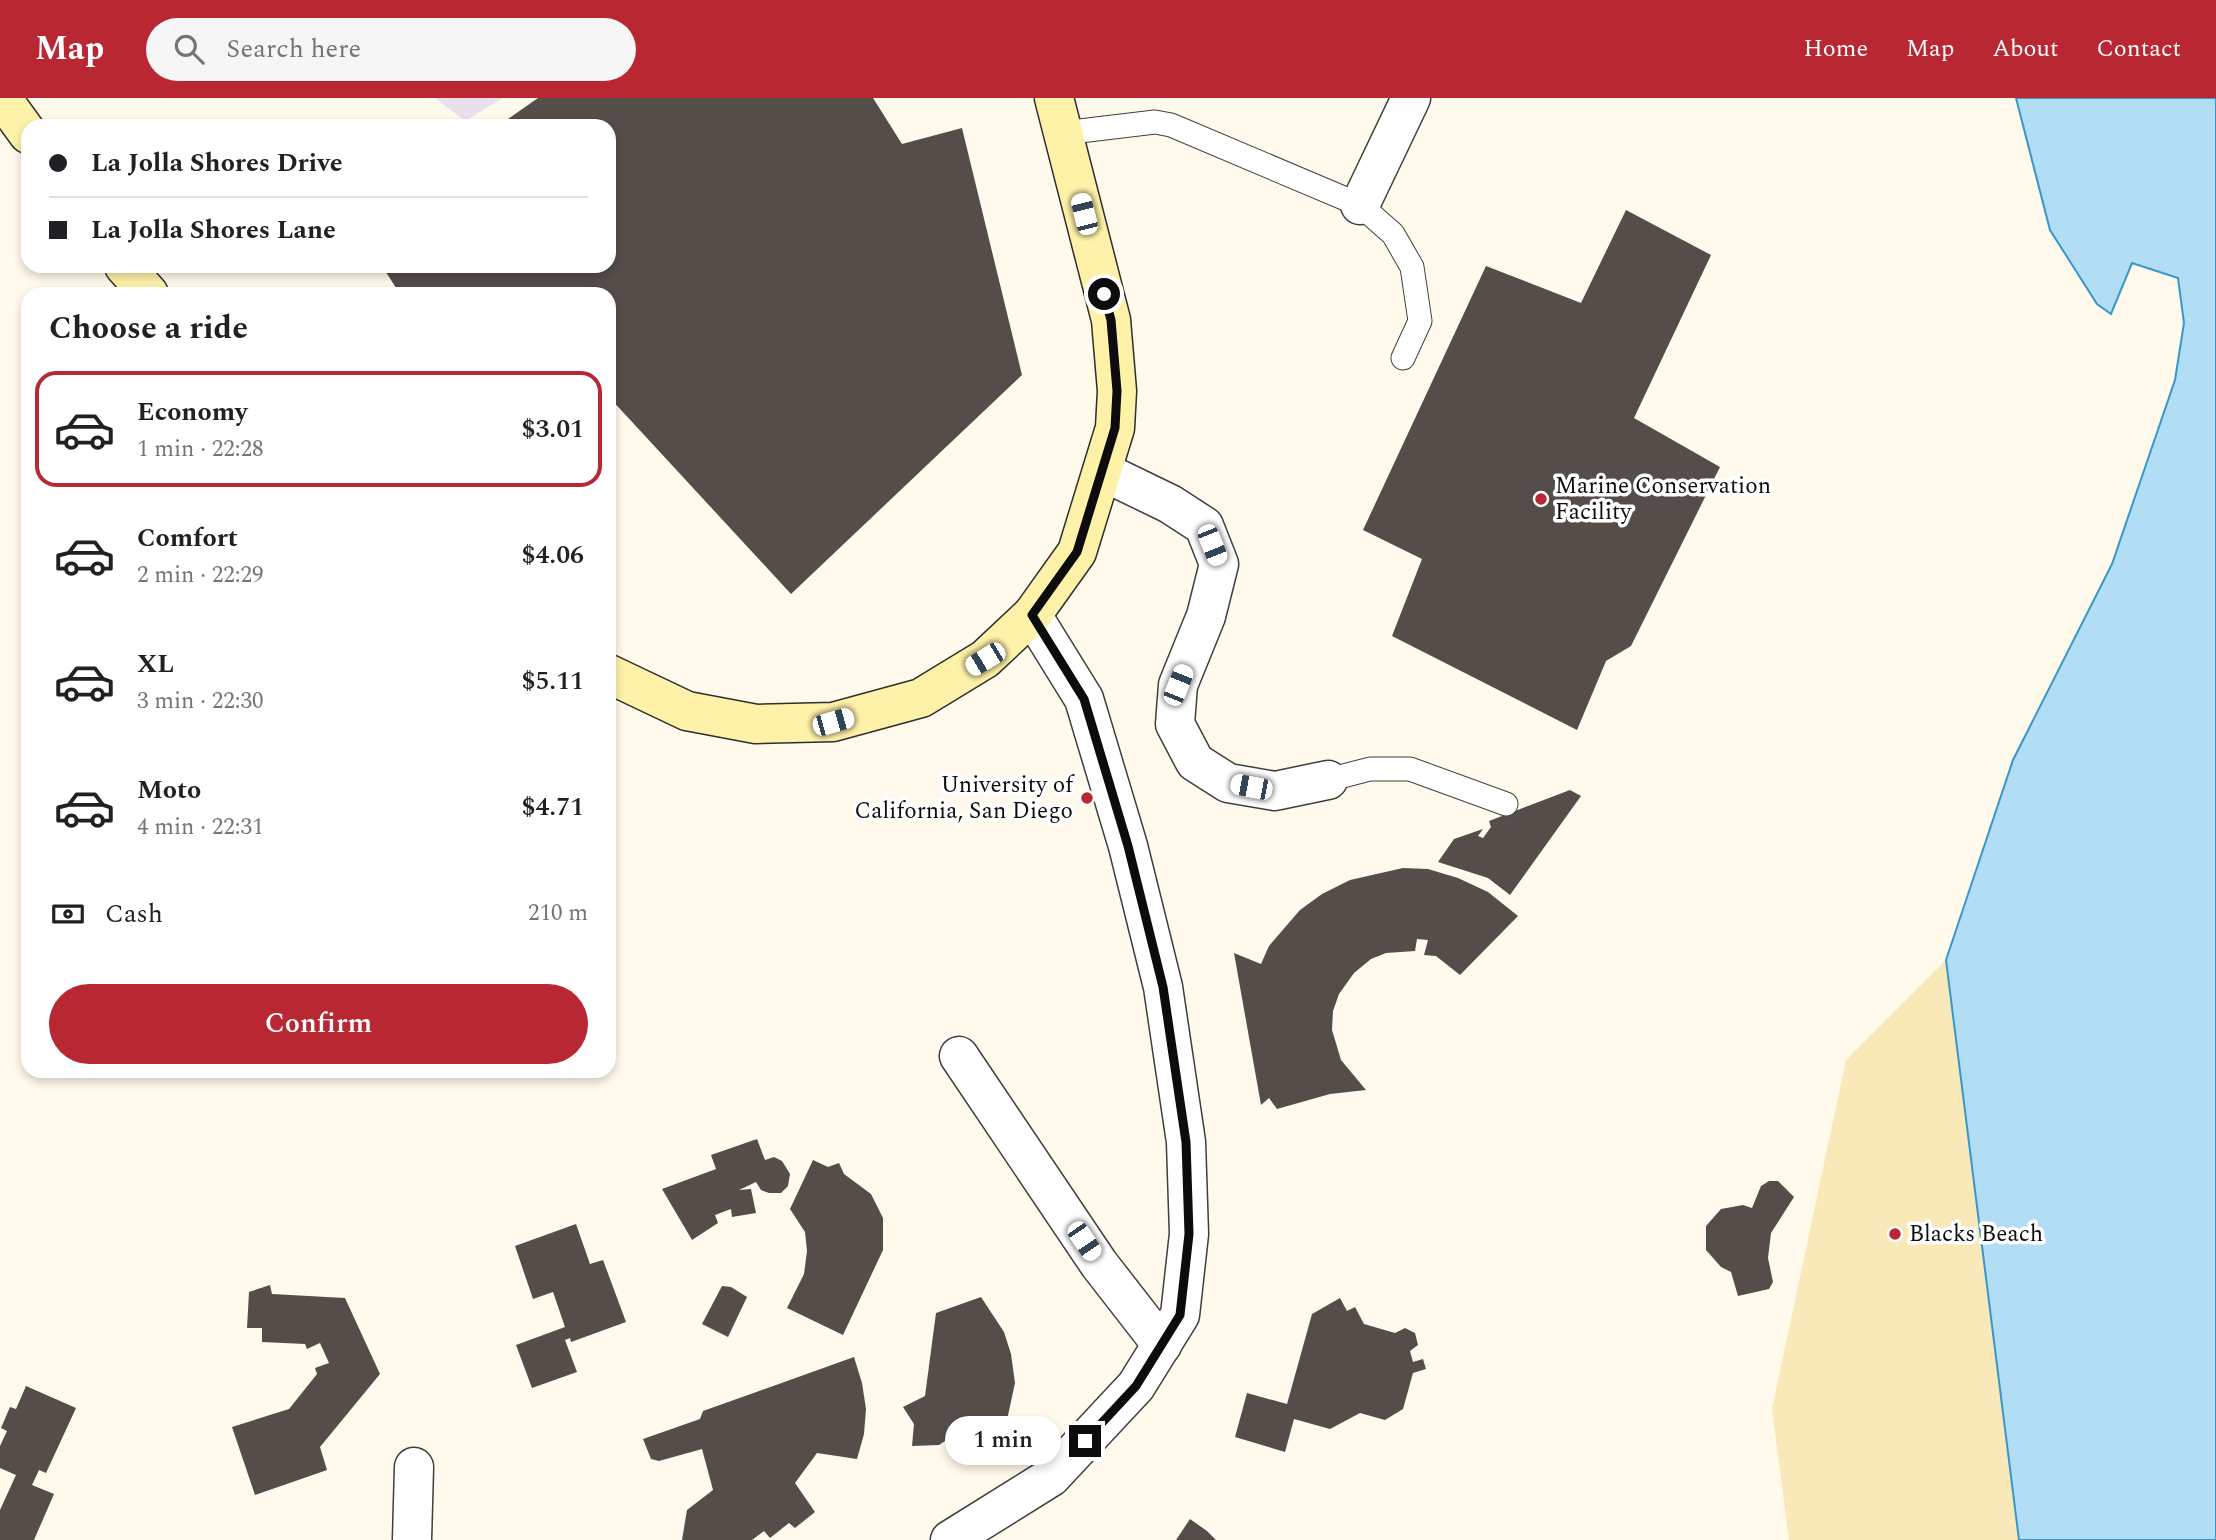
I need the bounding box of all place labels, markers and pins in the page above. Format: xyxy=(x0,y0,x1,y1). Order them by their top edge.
place label: Marine Conservation Facility xyxy=(1555,469,1771,530)
marker: Marine Conservation Facility xyxy=(1533,491,1549,507)
place label: University of California, San Diego xyxy=(855,768,1075,829)
marker: University of California, San Diego xyxy=(1079,790,1095,806)
place label: Blacks Beach xyxy=(1909,1217,2043,1252)
marker: Blacks Beach xyxy=(1887,1226,1903,1242)

